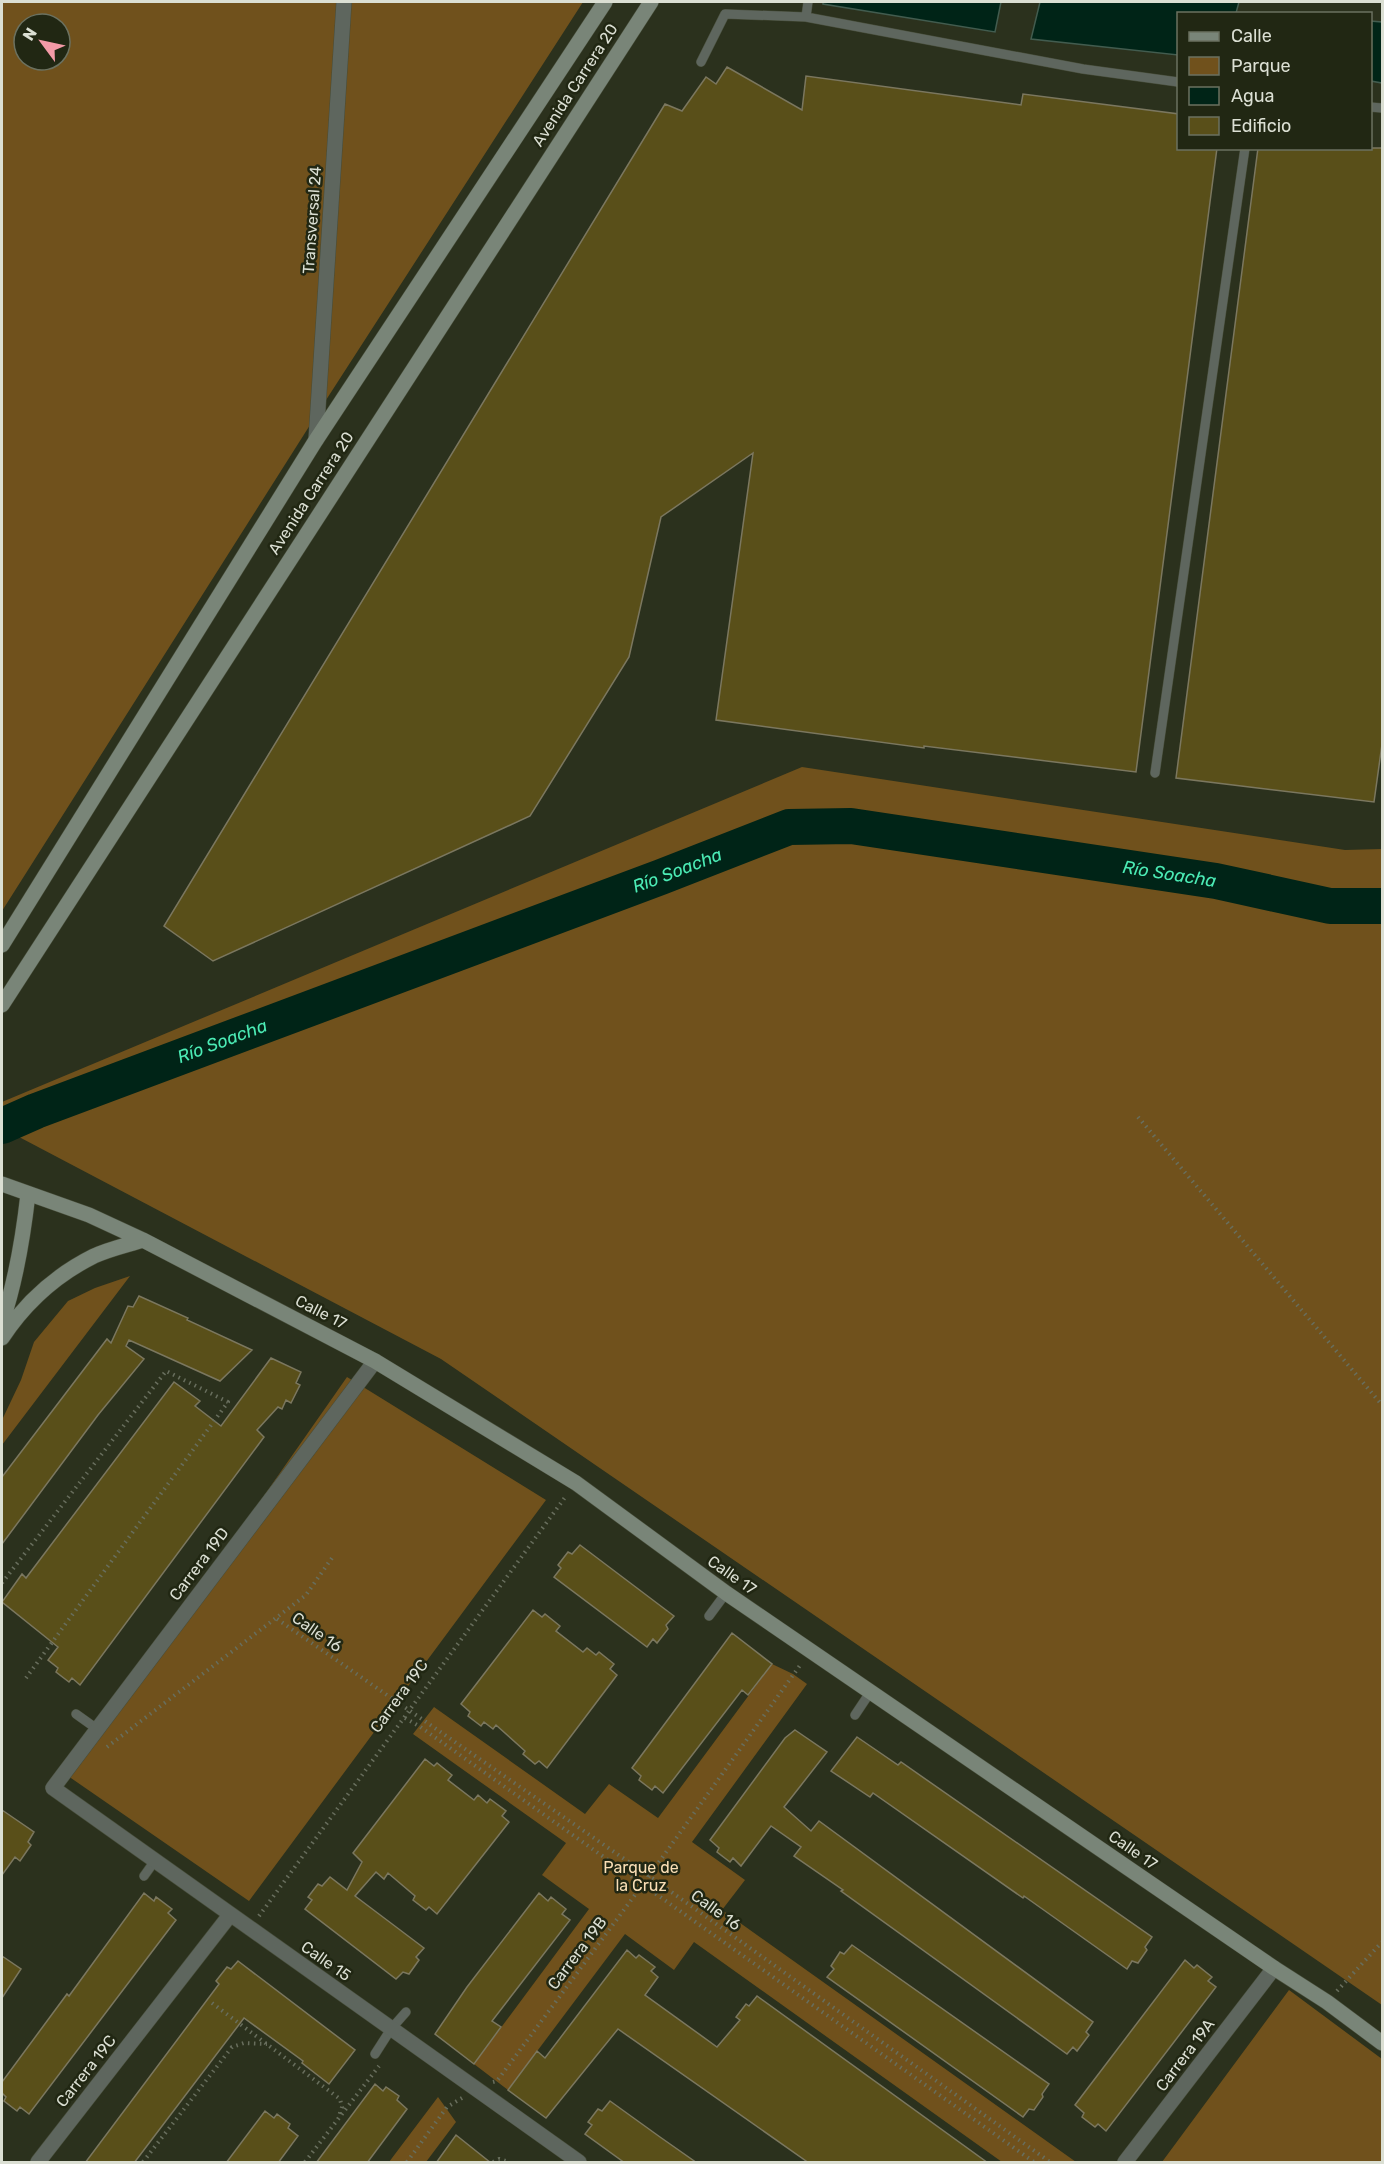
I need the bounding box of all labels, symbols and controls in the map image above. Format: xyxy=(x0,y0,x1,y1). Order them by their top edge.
north arrow xyxy=(12,12,72,72)
legend xyxy=(1177,12,1372,150)
street label: Avenida Carrera 20 xyxy=(528,20,622,150)
text: N xyxy=(19,24,41,44)
text: Calle xyxy=(1231,25,1272,47)
text: Parque xyxy=(1231,55,1291,77)
text: Agua xyxy=(1231,85,1274,107)
text: Edificio xyxy=(1231,115,1291,137)
street label: Transversal 24 xyxy=(299,165,325,274)
street label: Avenida Carrera 20 xyxy=(264,428,358,558)
water label: Río Soacha xyxy=(629,843,726,898)
water label: Río Soacha xyxy=(1121,856,1218,892)
water label: Río Soacha xyxy=(174,1014,271,1068)
street label: Calle 17 xyxy=(292,1291,350,1333)
street label: Carrera 19D xyxy=(165,1524,233,1604)
street label: Calle 17 xyxy=(704,1551,760,1599)
street label: Calle 16 xyxy=(288,1608,346,1656)
street label: Carrera 19C xyxy=(366,1656,432,1736)
street label: Calle 17 xyxy=(1105,1826,1161,1874)
park label: Parque de la Cruz xyxy=(603,1858,679,1895)
street label: Calle 16 xyxy=(688,1886,745,1935)
street label: Carrera 19B xyxy=(543,1913,611,1993)
street label: Calle 15 xyxy=(297,1937,355,1985)
street label: Carrera 19A xyxy=(1152,2015,1219,2095)
street label: Carrera 19C xyxy=(52,2031,120,2111)

